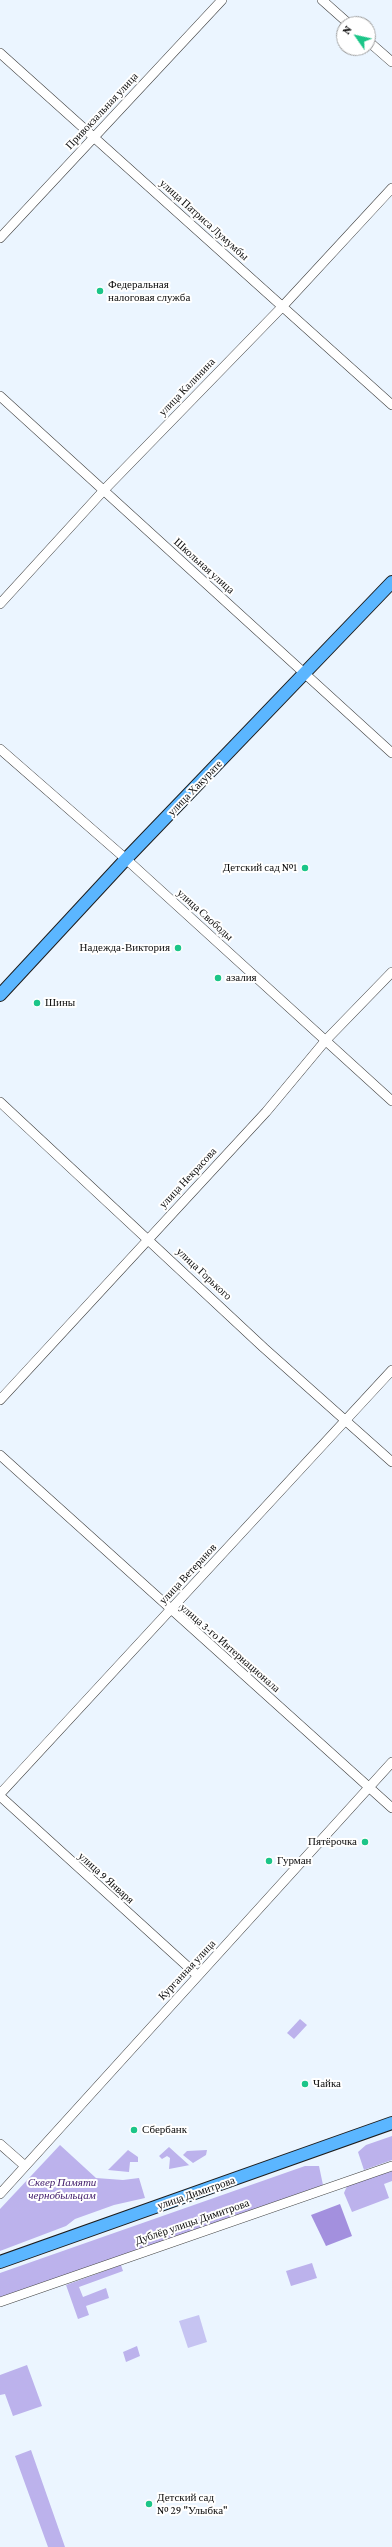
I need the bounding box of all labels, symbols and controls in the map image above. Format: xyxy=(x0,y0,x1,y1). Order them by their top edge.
north arrow xyxy=(336,16,376,56)
text: N xyxy=(340,23,354,36)
street label: Привокзальная улица xyxy=(63,70,141,152)
street label: улица Патриса Лумумбы xyxy=(157,177,251,263)
place label: Федеральная налоговая служба xyxy=(108,278,190,304)
marker: Федеральная налоговая служба xyxy=(95,286,105,296)
street label: улица Калинина xyxy=(156,355,218,419)
street label: Школьная улица xyxy=(171,535,237,597)
street label: улица Хакурате xyxy=(165,757,225,819)
place label: Детский сад №1 xyxy=(223,861,297,875)
marker: Детский сад №1 xyxy=(300,863,310,873)
street label: улица Свободы xyxy=(174,886,236,944)
place label: Надежда-Виктория xyxy=(80,941,170,955)
marker: Надежда-Виктория xyxy=(173,943,183,953)
place label: азалия xyxy=(226,971,257,985)
marker: азалия xyxy=(213,973,223,983)
place label: Шины xyxy=(45,996,75,1010)
marker: Шины xyxy=(32,998,42,1008)
street label: улица Некрасова xyxy=(157,1145,219,1211)
street label: улица Горького xyxy=(174,1245,234,1303)
street label: улица Ветеранов xyxy=(157,1541,219,1607)
street label: улица 3-го Интернационала xyxy=(177,1601,283,1695)
place label: Пятёрочка xyxy=(308,1835,357,1849)
marker: Пятёрочка xyxy=(360,1837,370,1847)
street label: улица 9 Января xyxy=(75,1849,137,1907)
place label: Гурман xyxy=(277,1854,311,1868)
marker: Гурман xyxy=(264,1856,274,1866)
street label: Курганная улица xyxy=(156,1937,218,2003)
place label: Чайка xyxy=(313,2077,341,2091)
marker: Чайка xyxy=(300,2079,310,2089)
place label: Сбербанк xyxy=(142,2123,187,2137)
marker: Сбербанк xyxy=(129,2125,139,2135)
street label: улица Димитрова xyxy=(155,2174,237,2212)
park label: Сквер Памяти чернобыльцам xyxy=(28,2176,96,2202)
street label: Дублёр улицы Димитрова xyxy=(133,2196,251,2248)
place label: Детский сад № 29 "Улыбка" xyxy=(157,2491,228,2517)
marker: Детский сад № 29 "Улыбка" xyxy=(144,2499,154,2509)

